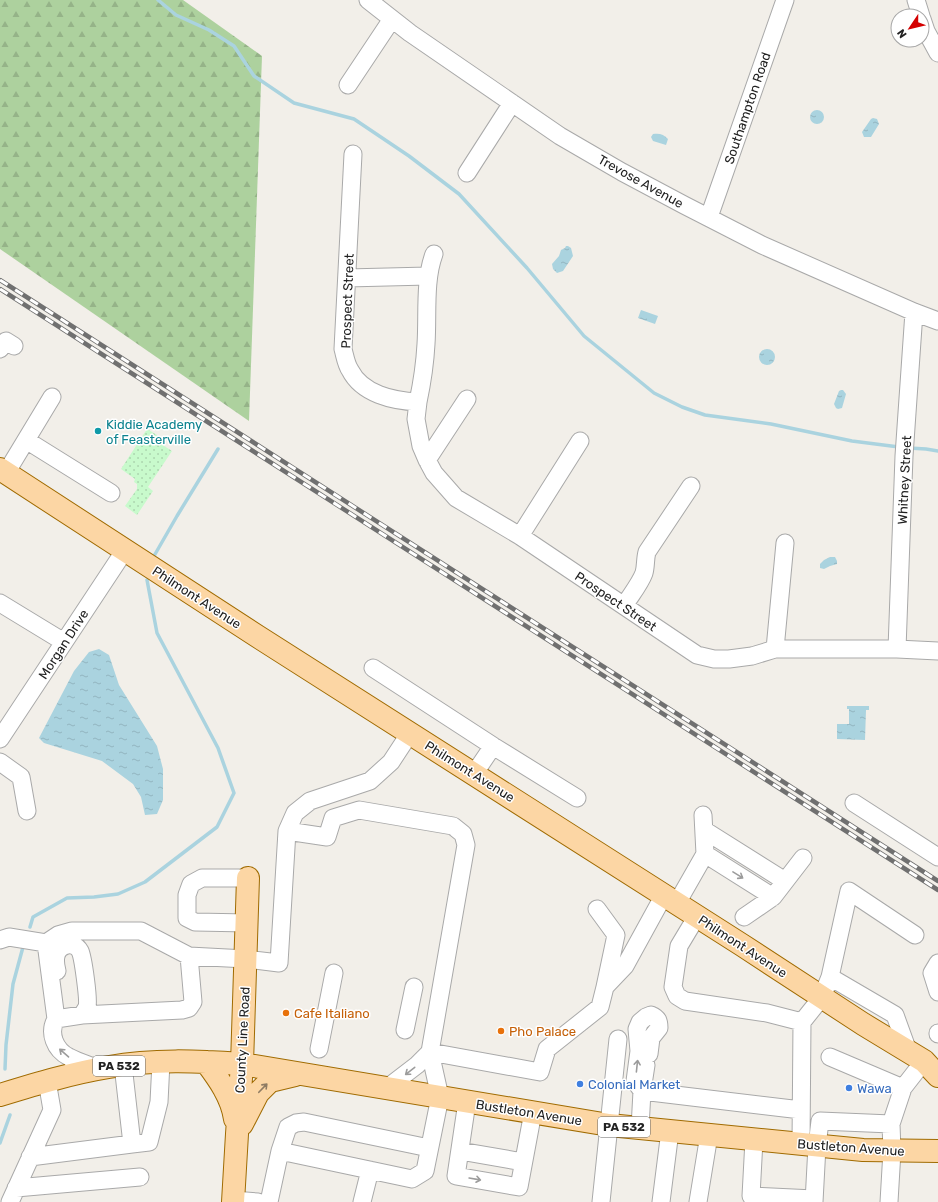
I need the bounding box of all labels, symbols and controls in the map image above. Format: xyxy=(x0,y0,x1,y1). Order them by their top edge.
north arrow xyxy=(890,8,930,48)
text: N xyxy=(895,26,910,40)
street label: Southampton Road xyxy=(721,50,774,166)
street label: Trevose Avenue xyxy=(596,152,686,211)
street label: Prospect Street xyxy=(338,253,357,349)
place label: Kiddie Academy of Feasterville xyxy=(106,417,202,447)
marker: Kiddie Academy of Feasterville xyxy=(93,426,103,436)
street label: Whitney Street xyxy=(895,435,914,525)
street label: Philmont Avenue xyxy=(150,563,244,632)
street label: Prospect Street xyxy=(572,569,659,634)
street label: Morgan Drive xyxy=(35,607,92,682)
street label: Philmont Avenue xyxy=(422,738,517,805)
one-way arrow xyxy=(732,871,743,879)
street label: Philmont Avenue xyxy=(696,912,790,981)
street label: County Line Road xyxy=(232,986,253,1094)
place label: Cafe Italiano xyxy=(294,1006,370,1021)
marker: Cafe Italiano xyxy=(281,1008,291,1018)
place label: Pho Palace xyxy=(509,1024,576,1039)
marker: Pho Palace xyxy=(496,1026,506,1036)
one-way arrow xyxy=(59,1048,69,1057)
road number: PA 532 xyxy=(93,1056,145,1076)
one-way arrow xyxy=(633,1060,641,1073)
one-way arrow xyxy=(404,1067,415,1075)
place label: Colonial Market xyxy=(588,1077,680,1092)
marker: Colonial Market xyxy=(575,1079,585,1089)
place label: Wawa xyxy=(857,1081,892,1096)
one-way arrow xyxy=(258,1083,268,1093)
marker: Wawa xyxy=(844,1083,854,1093)
street label: Bustleton Avenue xyxy=(475,1097,583,1128)
road number: PA 532 xyxy=(598,1117,650,1137)
street label: Bustleton Avenue xyxy=(797,1136,905,1159)
one-way arrow xyxy=(469,1175,482,1183)

